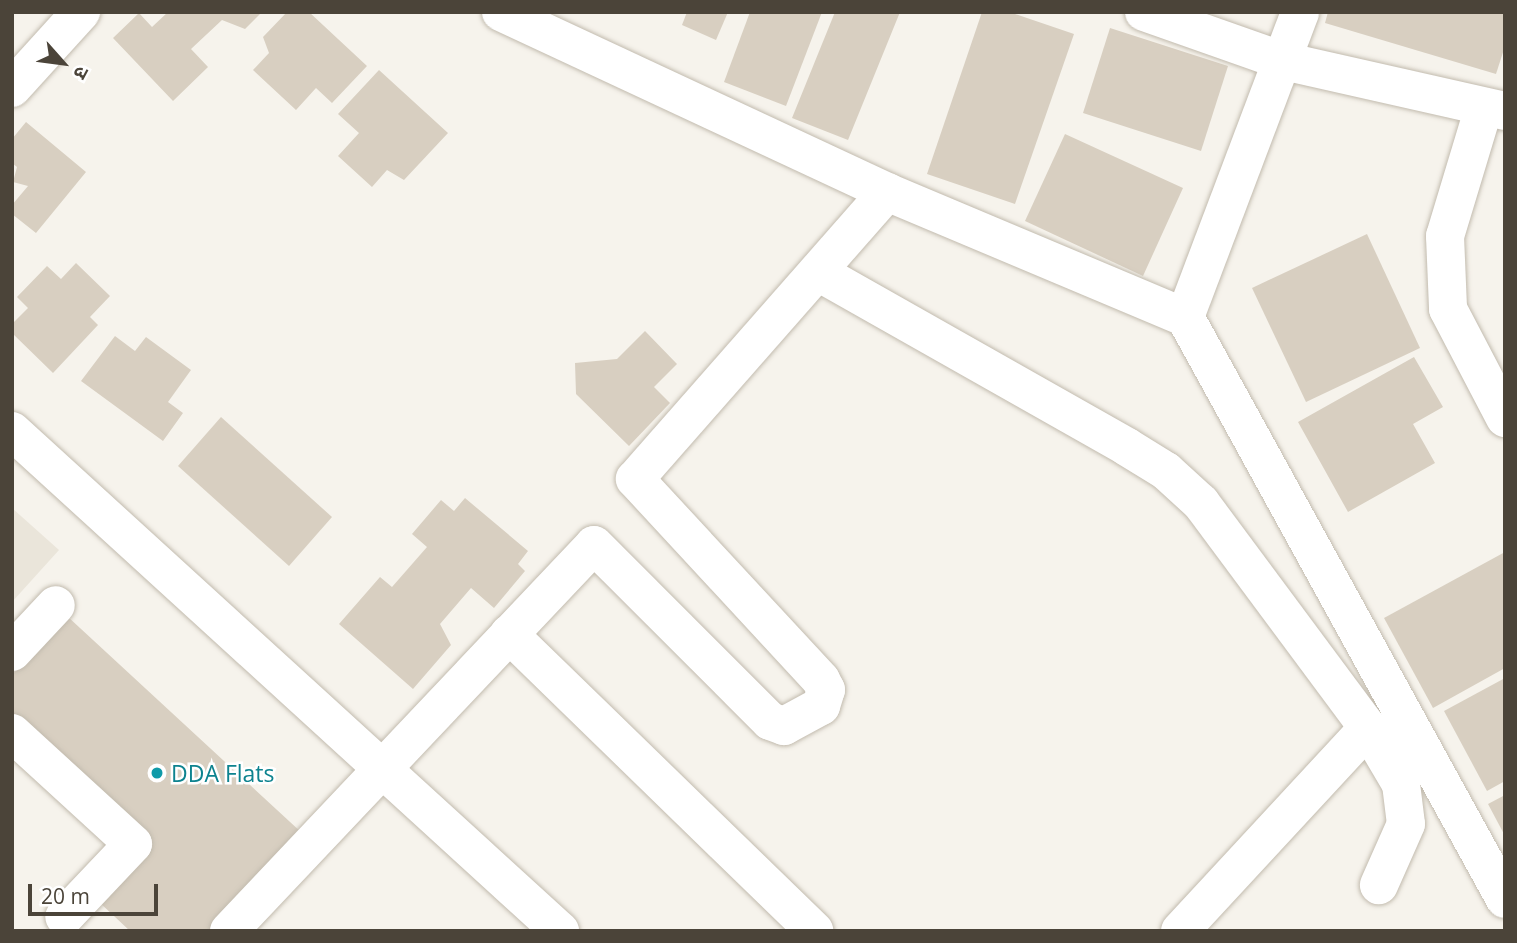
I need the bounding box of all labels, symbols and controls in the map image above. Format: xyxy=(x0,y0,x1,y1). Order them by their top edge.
north arrow xyxy=(28,28,98,98)
text: उ xyxy=(67,62,96,84)
place label: DDA Flats xyxy=(171,759,275,787)
marker: DDA Flats xyxy=(149,765,165,781)
scale bar xyxy=(32,870,161,914)
text: 20 m xyxy=(41,882,90,910)

